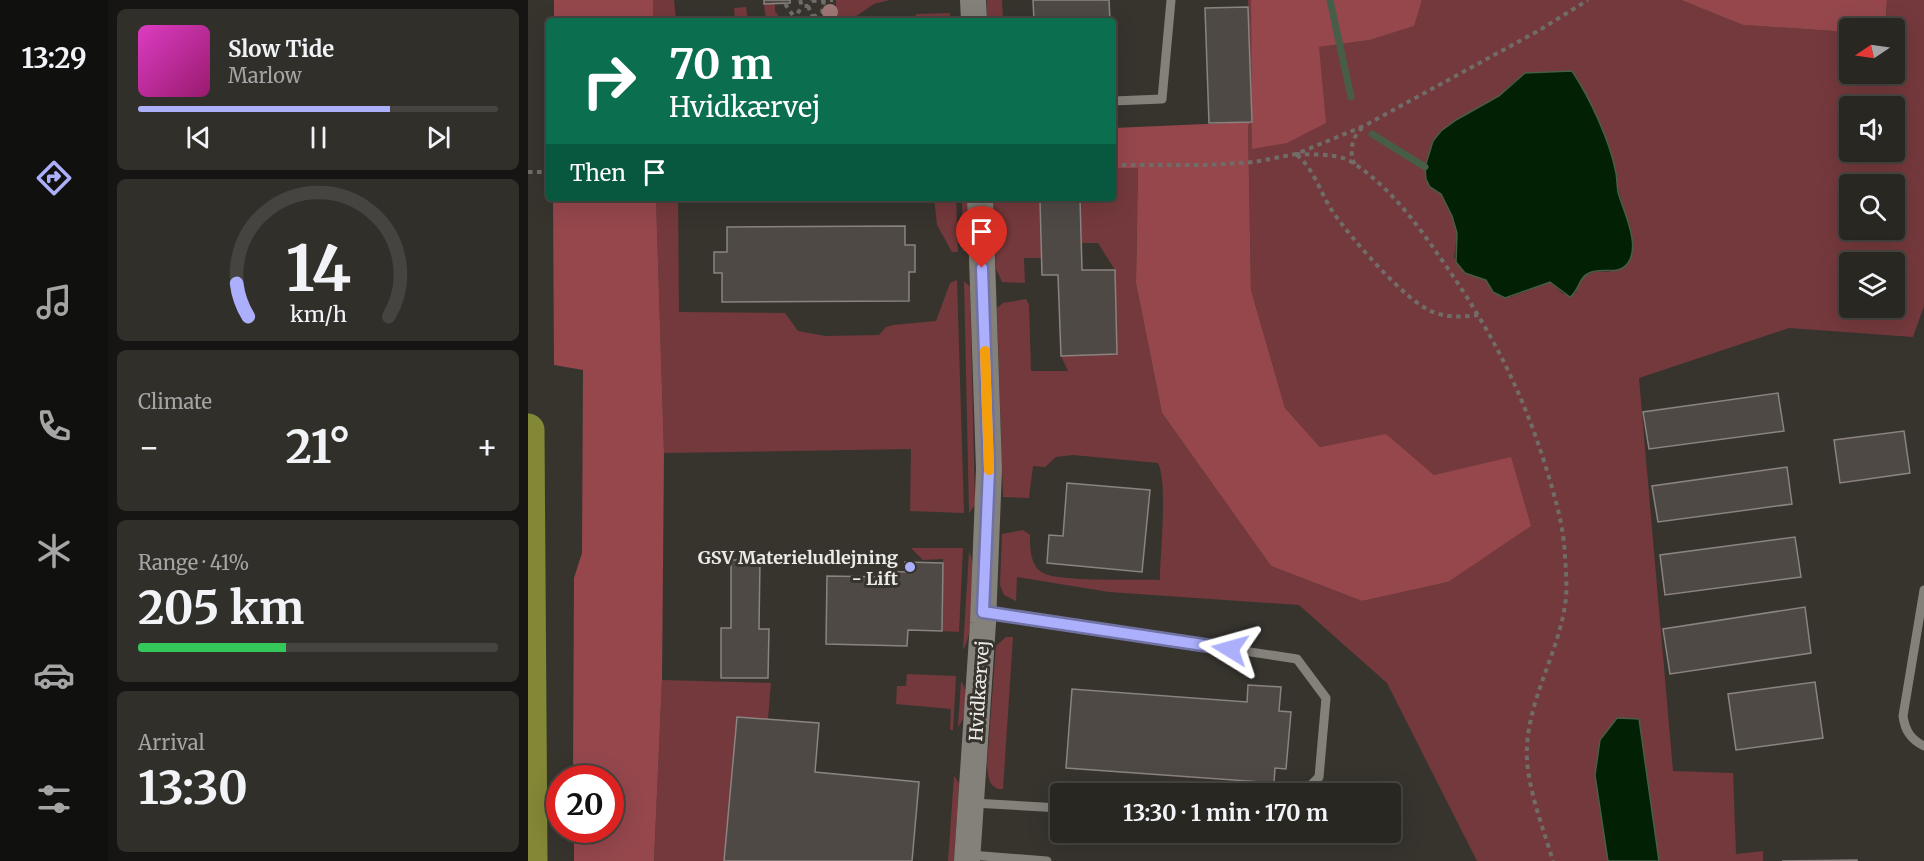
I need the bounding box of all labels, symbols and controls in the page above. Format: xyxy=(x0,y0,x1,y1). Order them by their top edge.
north arrow xyxy=(1839,18,1905,84)
map controls xyxy=(1839,18,1905,318)
text: Slow Tide xyxy=(228,35,334,63)
text: 70 m xyxy=(669,38,773,90)
text: 13:29 xyxy=(21,41,87,75)
icon: right xyxy=(570,42,648,120)
text: Marlow xyxy=(228,63,302,88)
text: Hvidkærvej xyxy=(669,90,821,124)
button: sound xyxy=(1839,96,1905,162)
icon: previous xyxy=(182,121,215,154)
icon: pause xyxy=(302,121,335,154)
icon: next xyxy=(422,121,455,154)
icon: arrive xyxy=(638,156,671,189)
icon: directions xyxy=(33,157,75,199)
text: Then xyxy=(570,159,626,187)
button: search xyxy=(1839,174,1905,240)
pin xyxy=(956,206,1007,268)
icon: arrive xyxy=(965,215,998,248)
text: 14 xyxy=(285,230,351,308)
button: layers xyxy=(1839,252,1905,318)
icon: music xyxy=(33,281,75,323)
text: km/h xyxy=(290,302,346,329)
text: Climate xyxy=(138,389,212,414)
icon: phone xyxy=(33,405,75,447)
text: 21° xyxy=(285,419,351,475)
text: − xyxy=(138,427,160,468)
text: + xyxy=(476,427,498,468)
icon: climate xyxy=(33,530,75,572)
place label: GSV Materieludlejning - Lift xyxy=(698,546,899,590)
text: Range · 41% xyxy=(138,550,249,575)
marker: GSV Materieludlejning - Lift xyxy=(903,560,917,574)
text: 205 km xyxy=(138,580,304,636)
position arrow xyxy=(1198,617,1262,681)
street label: Hvidkærvej xyxy=(964,640,994,742)
icon: car xyxy=(33,654,75,696)
text: Arrival xyxy=(138,730,205,755)
text: 13:30 xyxy=(138,760,248,816)
speed limit sign: 20 xyxy=(546,765,624,843)
icon: filters xyxy=(33,778,75,820)
text: 13:30 · 1 min · 170 m xyxy=(1123,799,1328,827)

